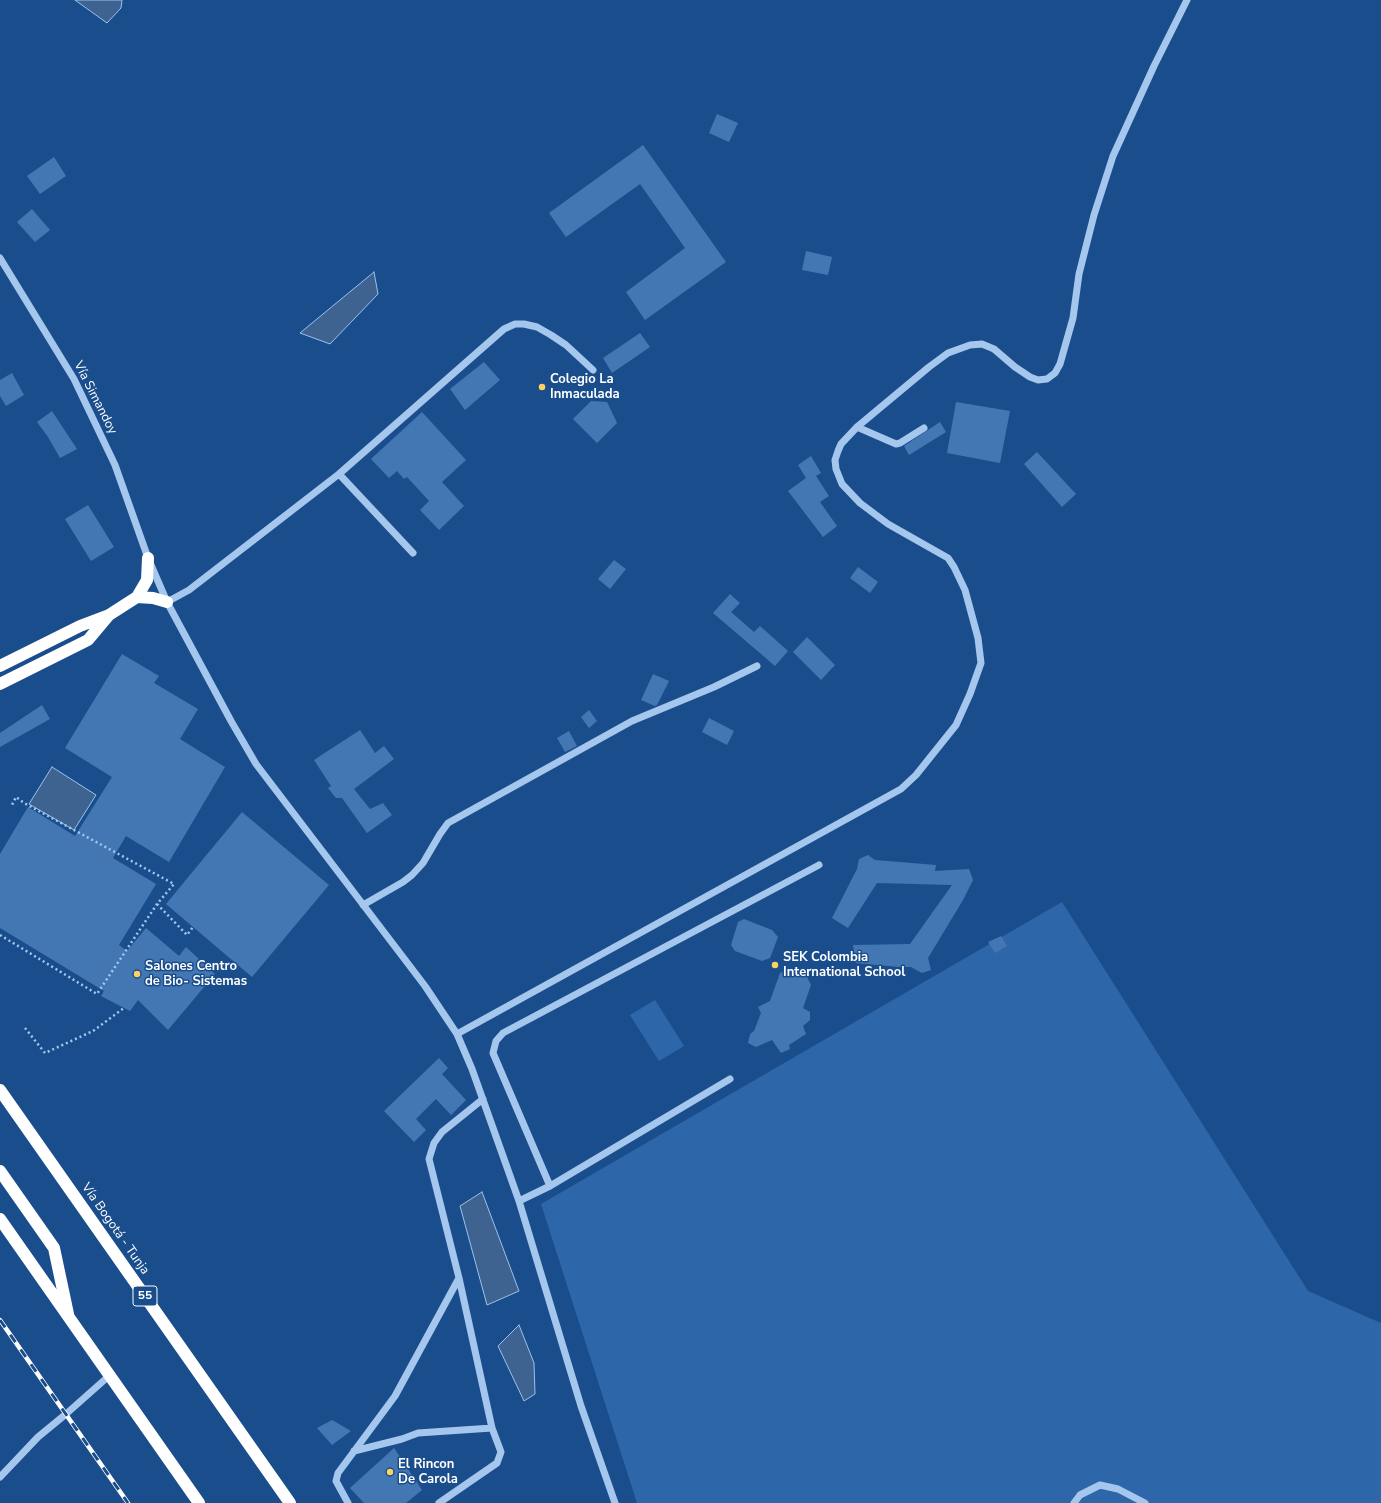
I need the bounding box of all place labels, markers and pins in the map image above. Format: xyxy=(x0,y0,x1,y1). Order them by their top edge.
place label: Colegio La Inmaculada xyxy=(550,372,620,403)
marker: Colegio La Inmaculada xyxy=(537,382,547,392)
place label: SEK Colombia International School xyxy=(783,950,905,981)
place label: Salones Centro de Bio- Sistemas xyxy=(145,959,247,990)
marker: SEK Colombia International School xyxy=(770,960,780,970)
marker: Salones Centro de Bio- Sistemas xyxy=(132,969,142,979)
place label: El Rincon De Carola xyxy=(398,1457,458,1488)
marker: El Rincon De Carola xyxy=(385,1467,395,1477)

